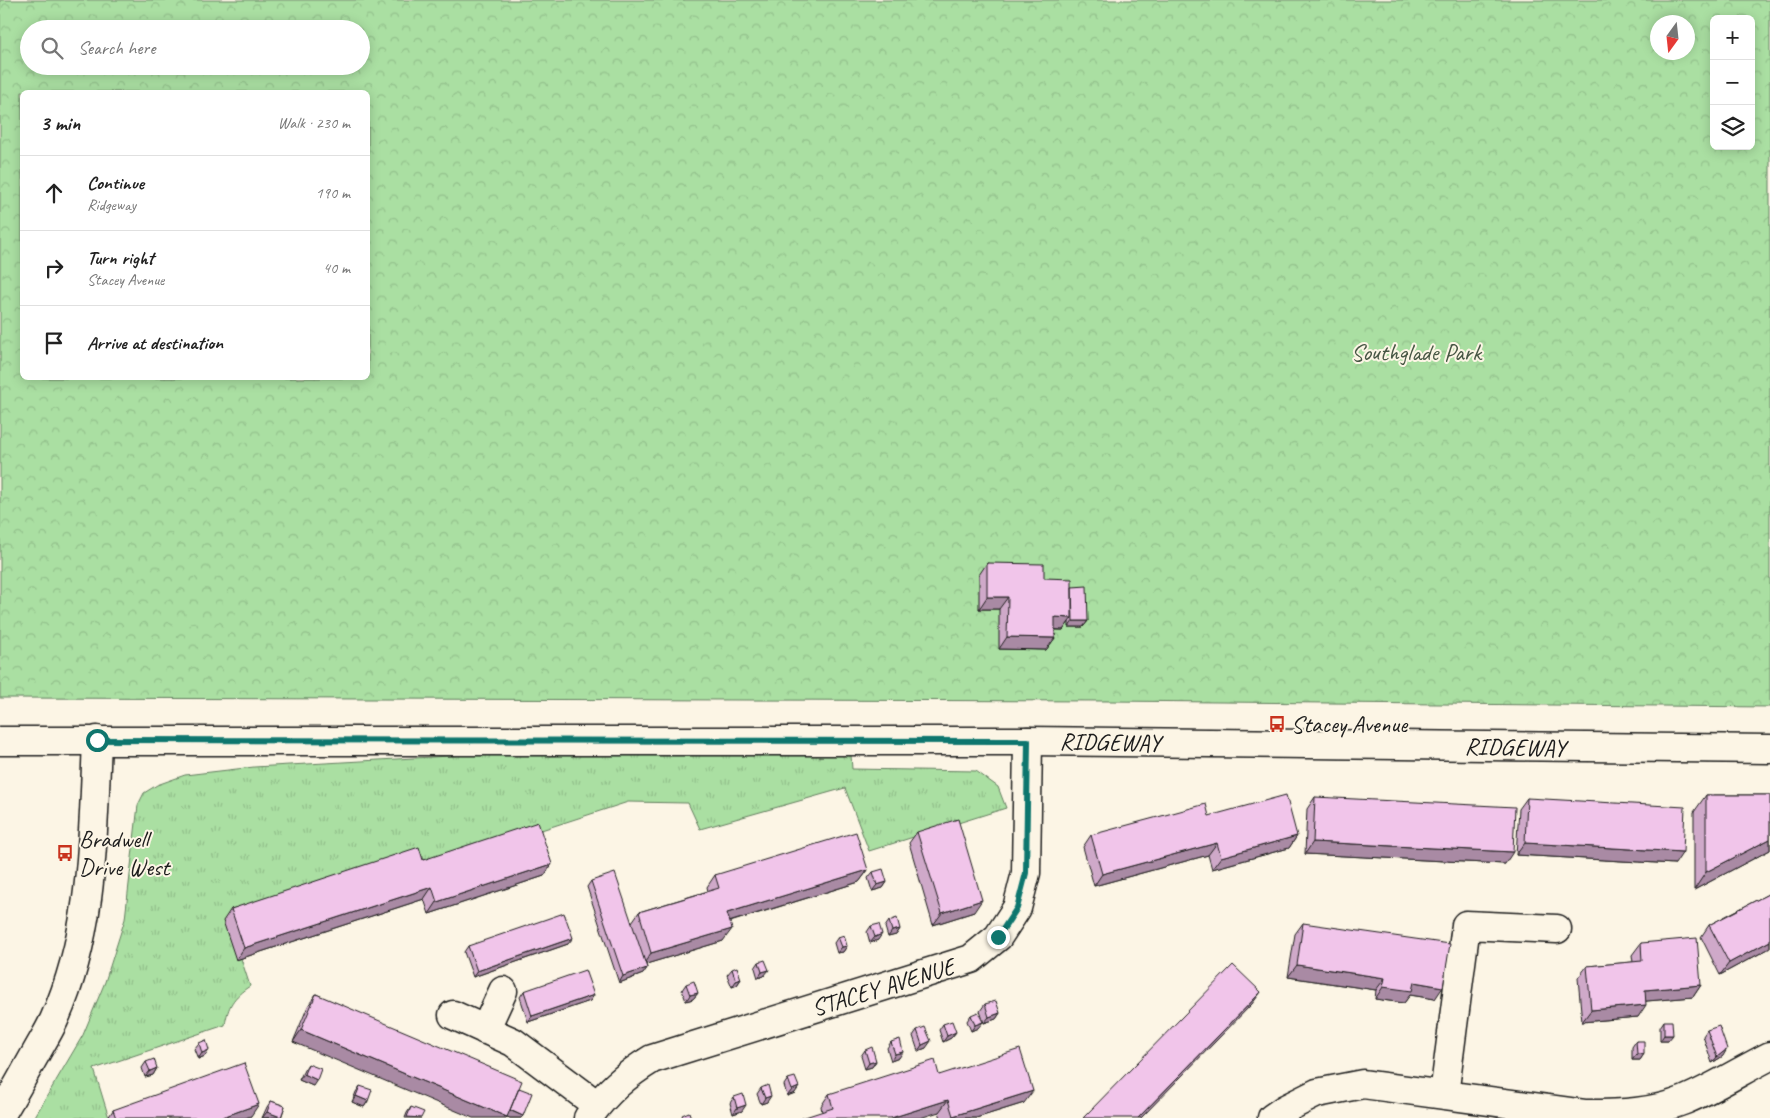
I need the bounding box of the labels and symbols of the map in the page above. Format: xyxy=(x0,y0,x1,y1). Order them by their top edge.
north arrow xyxy=(1650,15,1695,60)
park label: Southglade Park xyxy=(1351,337,1483,367)
place label: Stacey Avenue xyxy=(1291,709,1409,739)
bus stop icon: Stacey Avenue xyxy=(1267,714,1287,734)
street label: RIDGEWAY xyxy=(1059,726,1165,758)
route start xyxy=(86,729,109,752)
street label: RIDGEWAY xyxy=(1464,731,1570,763)
place label: Bradwell Drive West xyxy=(79,824,171,882)
bus stop icon: Bradwell Drive West xyxy=(55,843,75,863)
route end xyxy=(987,926,1010,949)
street label: STACEY AVENUE xyxy=(808,950,961,1023)

